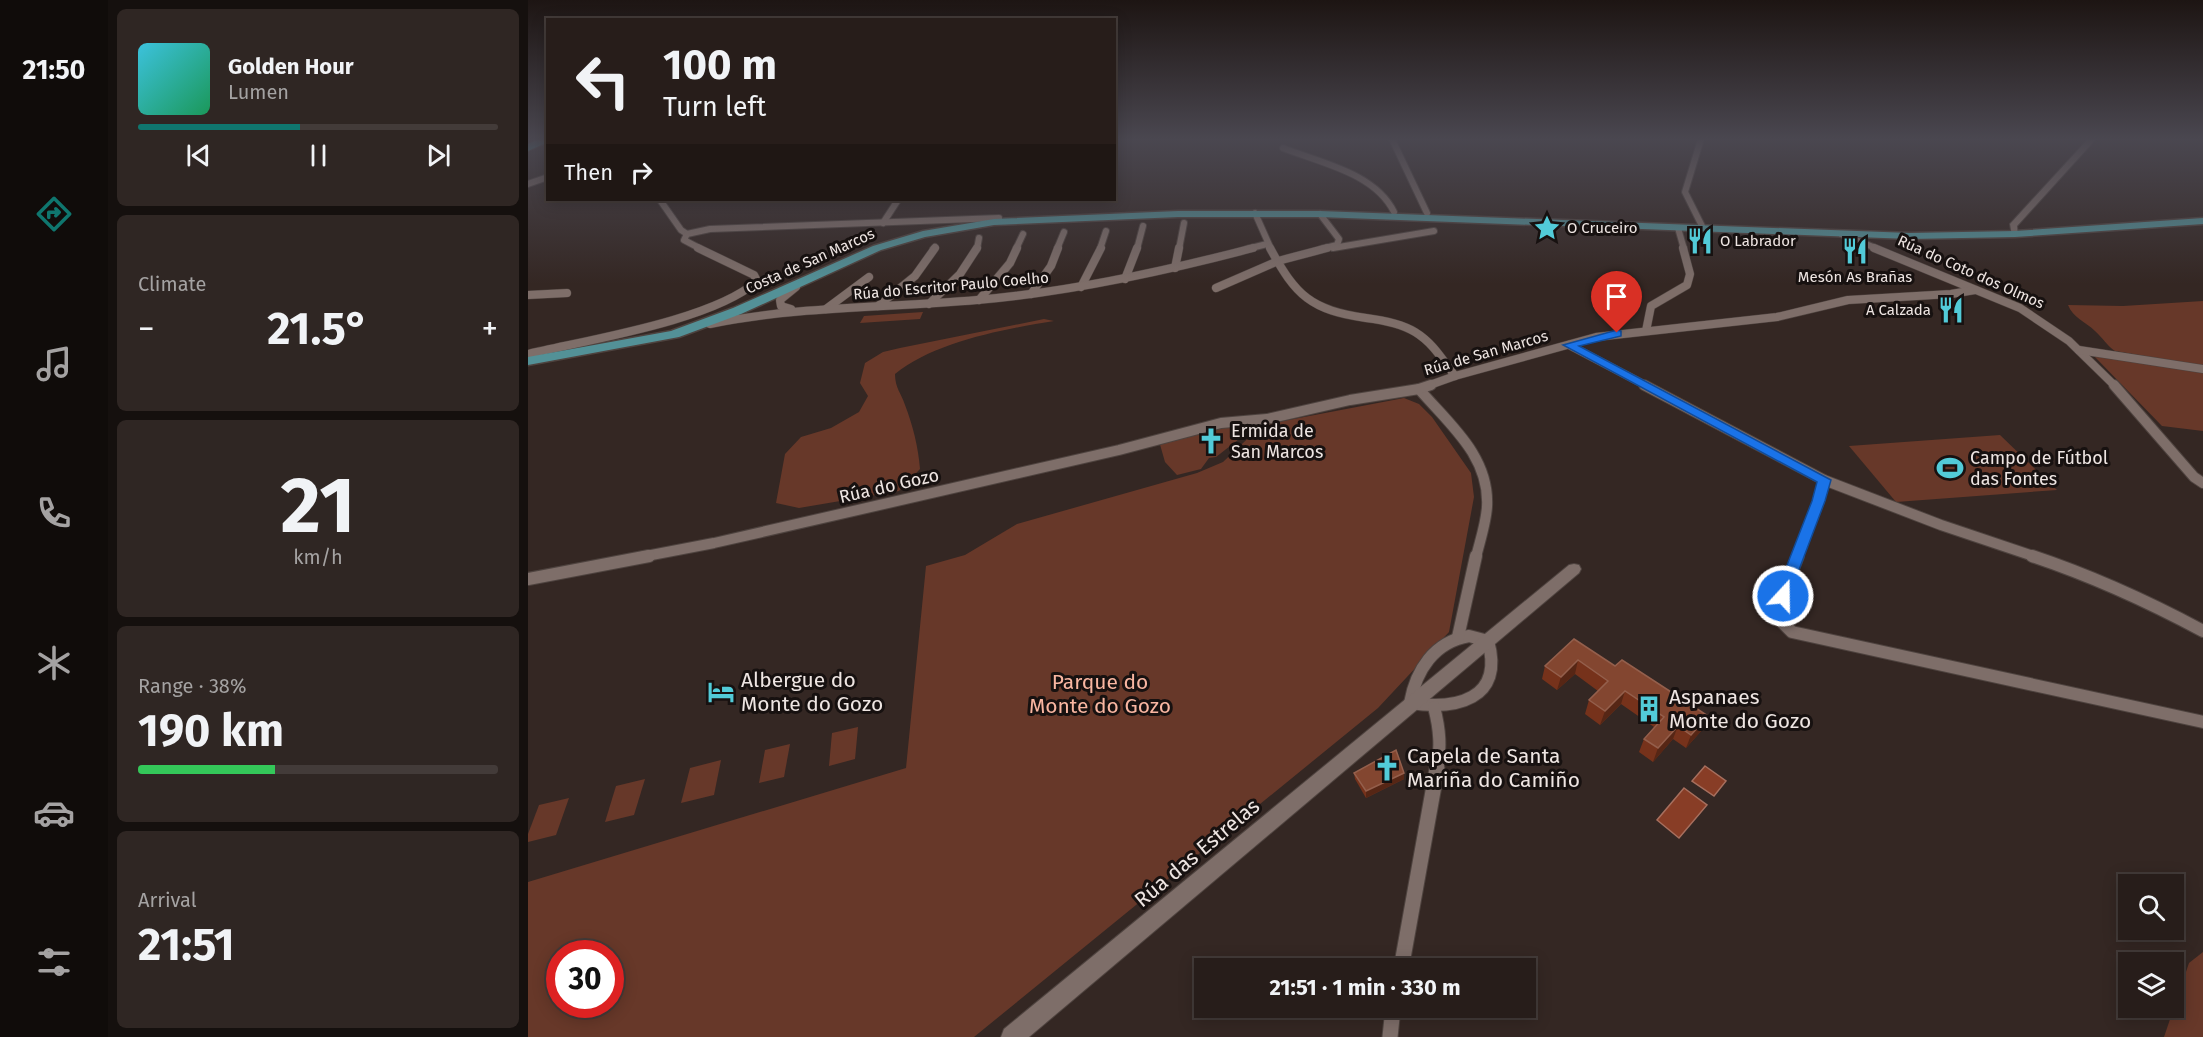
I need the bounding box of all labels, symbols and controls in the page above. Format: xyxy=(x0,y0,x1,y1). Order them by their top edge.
text: 100 m xyxy=(663,40,777,90)
icon: left xyxy=(564,42,642,120)
text: Golden Hour xyxy=(228,53,354,80)
text: 21:50 xyxy=(23,54,85,86)
text: Lumen xyxy=(228,80,289,104)
text: Turn left xyxy=(663,91,766,123)
icon: previous xyxy=(182,139,215,172)
icon: pause xyxy=(302,139,335,172)
icon: next xyxy=(422,139,455,172)
icon: right xyxy=(625,156,658,189)
text: Then xyxy=(564,159,613,186)
icon: directions xyxy=(33,193,75,235)
place icon: O Cruceiro xyxy=(1532,213,1562,243)
place label: O Cruceiro xyxy=(1567,219,1637,237)
street label: Costa de San Marcos xyxy=(743,224,877,298)
restaurant icon: O Labrador xyxy=(1685,226,1715,256)
place label: O Labrador xyxy=(1720,232,1796,250)
street label: Rúa do Coto dos Olmos xyxy=(1895,232,2047,312)
restaurant icon: Mesón As Brañas xyxy=(1840,236,1870,266)
street label: Rúa do Escritor Paulo Coelho xyxy=(852,268,1050,304)
place label: Mesón As Brañas xyxy=(1798,268,1912,286)
pin xyxy=(1591,271,1642,333)
text: Climate xyxy=(138,272,206,296)
icon: arrive xyxy=(1600,280,1633,313)
restaurant icon: A Calzada xyxy=(1936,295,1966,325)
place label: A Calzada xyxy=(1866,301,1931,319)
text: 21.5° xyxy=(267,302,369,356)
text: − xyxy=(138,309,155,349)
text: + xyxy=(482,309,498,349)
street label: Rúa de San Marcos xyxy=(1422,327,1550,379)
icon: music xyxy=(33,343,75,385)
place label: Ermida de San Marcos xyxy=(1231,420,1323,463)
church icon: Ermida de San Marcos xyxy=(1196,426,1226,456)
place label: Campo de Fútbol das Fontes xyxy=(1970,447,2108,490)
sports icon: Campo de Fútbol das Fontes xyxy=(1935,453,1965,483)
text: 21 xyxy=(281,459,355,553)
street label: Rúa do Gozo xyxy=(837,464,941,508)
icon: phone xyxy=(33,492,75,534)
text: km/h xyxy=(293,545,343,569)
position arrow xyxy=(1751,564,1815,628)
icon: climate xyxy=(33,642,75,684)
place label: Albergue do Monte do Gozo xyxy=(741,667,883,717)
park label: Parque do Monte do Gozo xyxy=(1029,669,1171,719)
text: Range · 38% xyxy=(138,674,246,698)
hotel icon: Albergue do Monte do Gozo xyxy=(706,677,736,707)
place label: Aspanaes Monte do Gozo xyxy=(1669,684,1811,734)
building icon: Aspanaes Monte do Gozo xyxy=(1634,694,1664,724)
text: 190 km xyxy=(138,704,284,758)
place label: Capela de Santa Mariña do Camiño xyxy=(1407,743,1580,793)
church icon: Capela de Santa Mariña do Camiño xyxy=(1372,753,1402,783)
icon: car xyxy=(33,792,75,834)
street label: Rúa das Estrelas xyxy=(1129,793,1265,913)
map controls xyxy=(2118,874,2184,1018)
button: search xyxy=(2118,874,2184,940)
text: Arrival xyxy=(138,888,197,912)
text: 21:51 xyxy=(138,918,235,972)
speed limit sign: 30 xyxy=(546,940,624,1018)
icon: filters xyxy=(33,941,75,983)
button: layers xyxy=(2118,952,2184,1018)
text: 21:51 · 1 min · 330 m xyxy=(1269,974,1461,1001)

